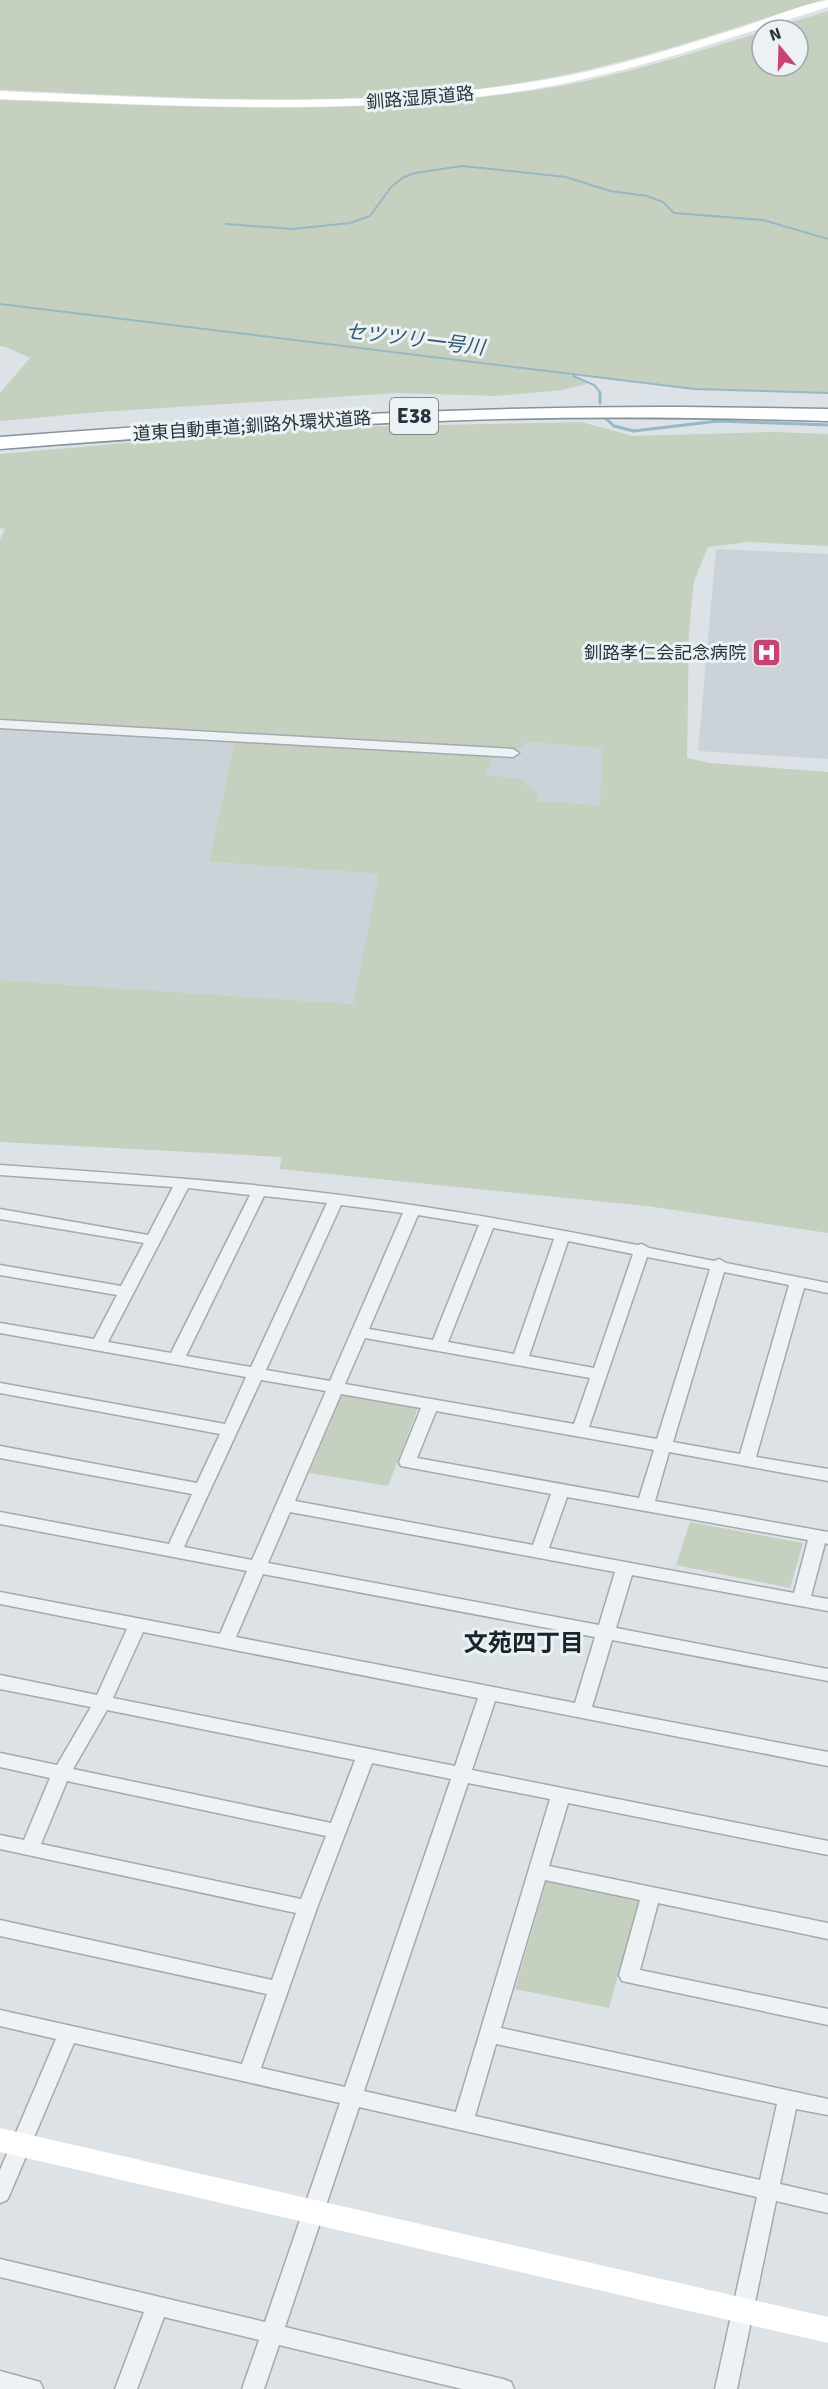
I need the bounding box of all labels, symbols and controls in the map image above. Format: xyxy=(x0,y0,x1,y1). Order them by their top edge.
north arrow xyxy=(750,18,810,78)
text: N xyxy=(767,23,784,46)
street label: 釧路湿原道路 xyxy=(365,82,475,114)
water label: セツツリ一号川 xyxy=(344,319,488,361)
road number: E38 xyxy=(390,398,438,434)
street label: 道東自動車道;釧路外環状道路 xyxy=(132,407,372,445)
hospital icon: 釧路孝仁会記念病院 xyxy=(751,637,783,669)
place label: 釧路孝仁会記念病院 xyxy=(584,642,746,664)
district label: 文苑四丁目 xyxy=(464,1628,584,1658)

